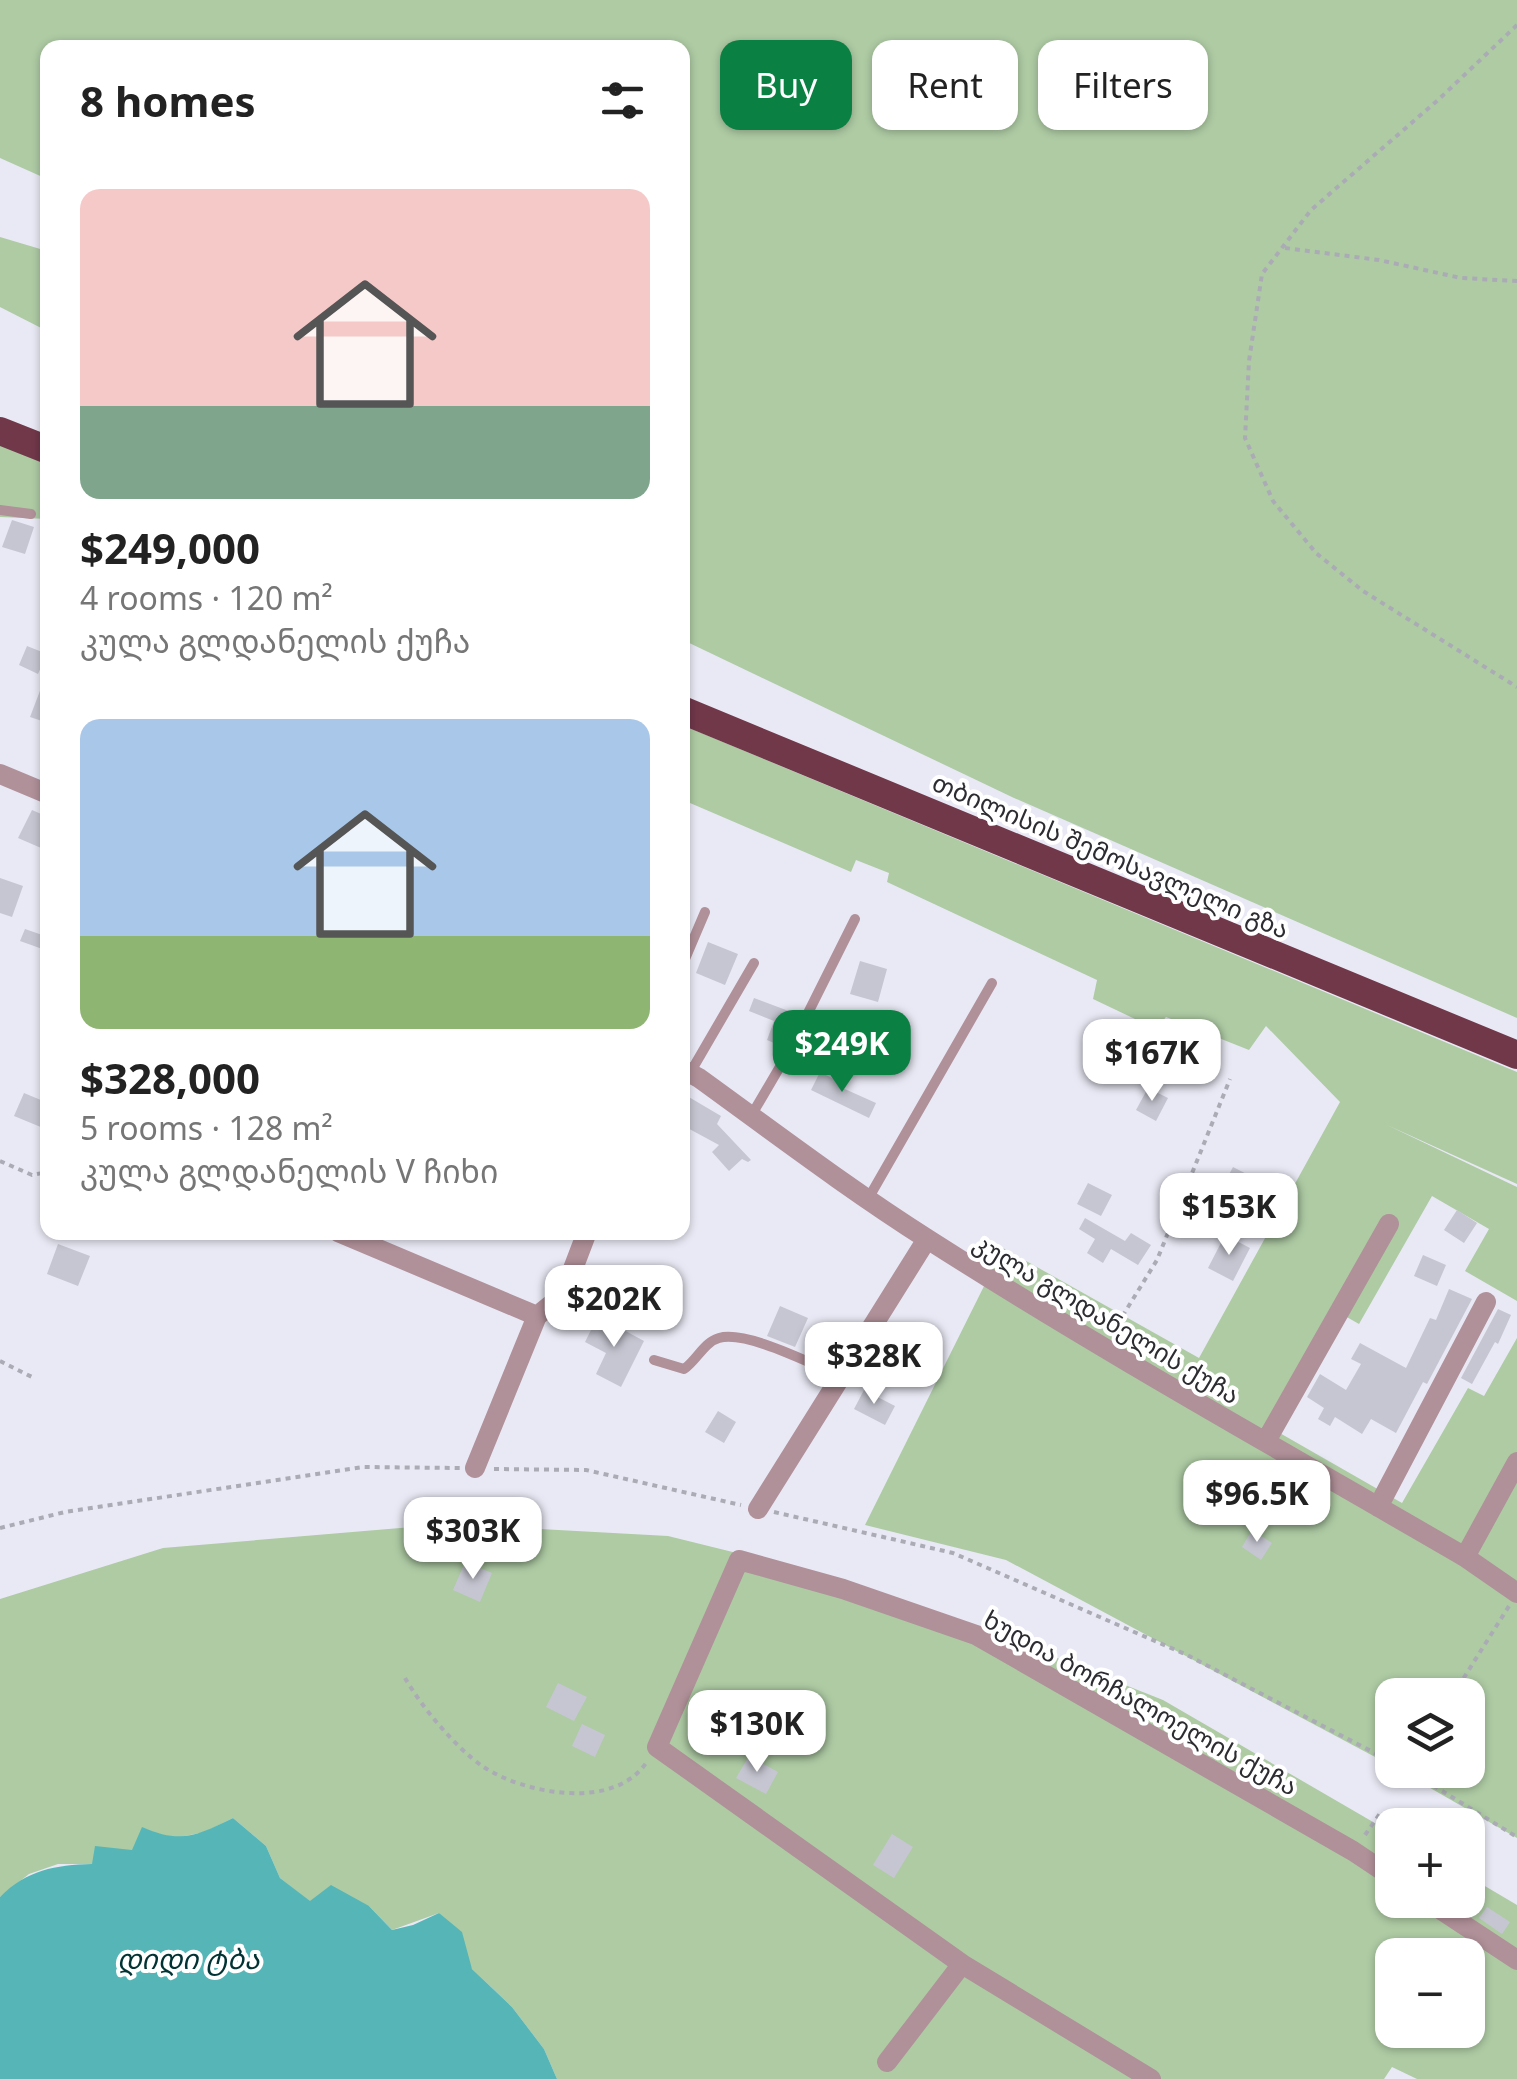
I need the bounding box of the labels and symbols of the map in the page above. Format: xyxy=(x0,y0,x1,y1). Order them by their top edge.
street label: თბილისის შემოსავლელი გზა xyxy=(928,764,1294,946)
pin: $249K xyxy=(772,1010,912,1095)
pin: $167K xyxy=(1082,1019,1222,1104)
pin: $153K xyxy=(1159,1173,1299,1258)
street label: კულა გლდანელის ქუჩა xyxy=(968,1225,1246,1411)
pin: $202K xyxy=(544,1265,684,1350)
pin: $328K xyxy=(804,1322,944,1407)
pin: $96.5K xyxy=(1176,1460,1338,1545)
pin: $303K xyxy=(403,1497,543,1582)
street label: ხუდია ბორჩალოელის ქუჩა xyxy=(978,1601,1304,1803)
pin: $130K xyxy=(687,1690,827,1775)
water label: დიდი ტბა xyxy=(117,1939,260,1977)

